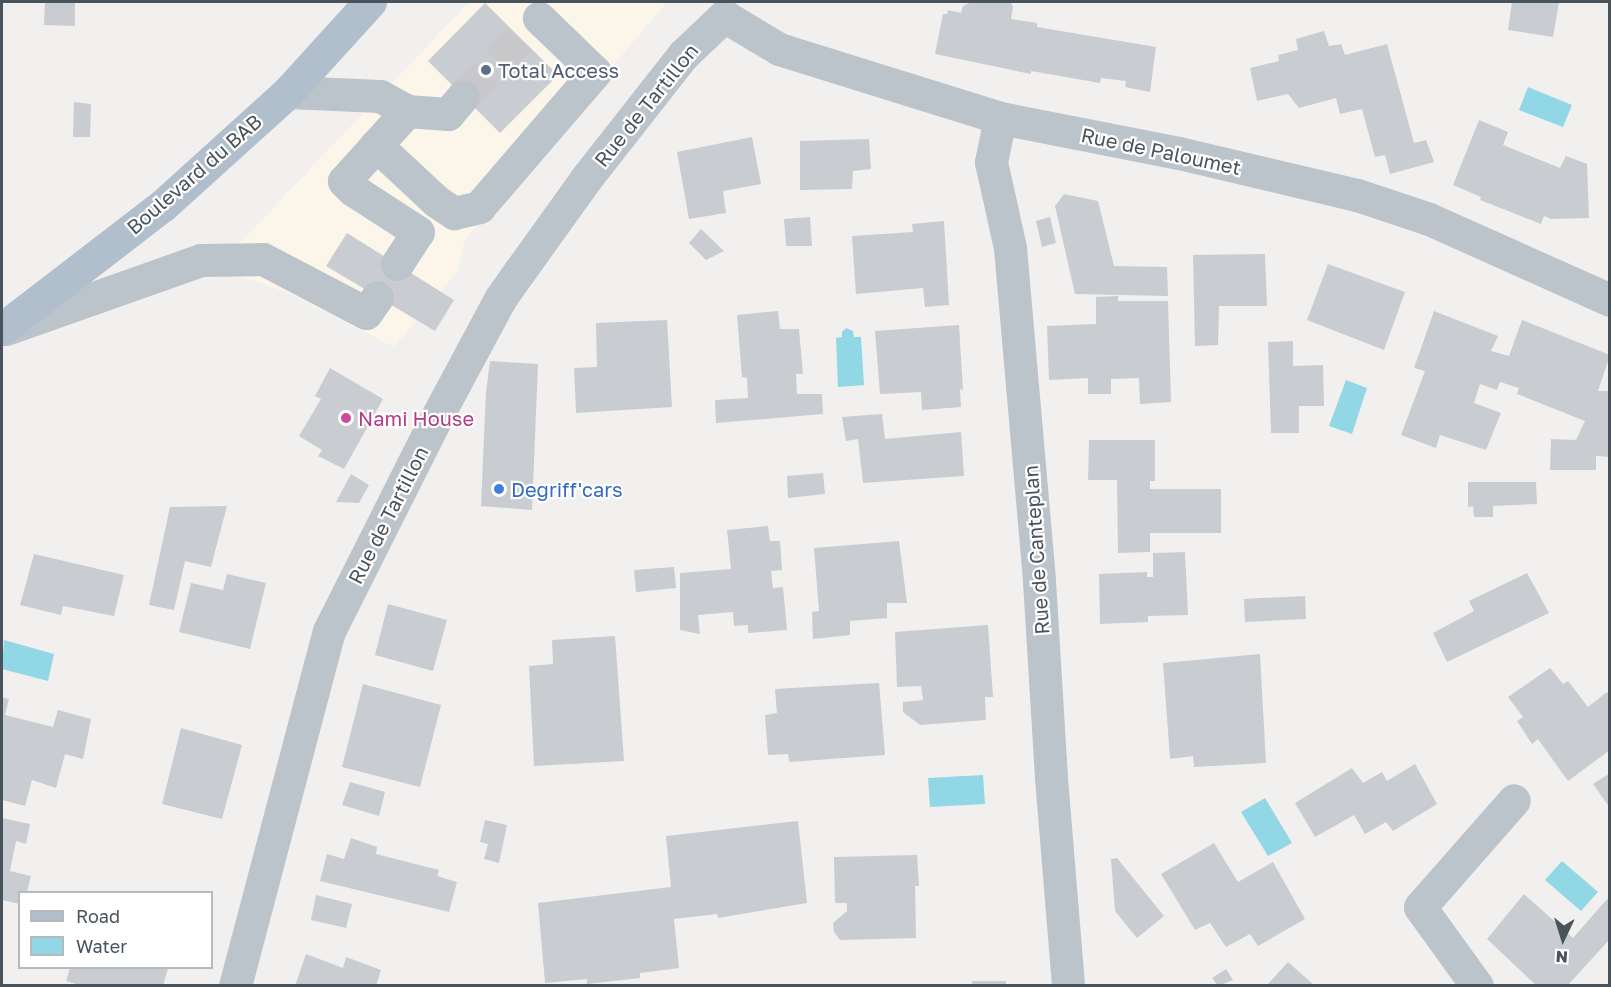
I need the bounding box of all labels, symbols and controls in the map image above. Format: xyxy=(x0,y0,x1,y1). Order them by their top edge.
street label: Rue de Tartillon xyxy=(589,39,703,171)
place label: Total Access xyxy=(498,58,619,82)
marker: Total Access xyxy=(479,63,493,77)
street label: Boulevard du BAB xyxy=(122,109,266,239)
street label: Rue de Paloumet xyxy=(1079,122,1243,180)
place label: Nami House xyxy=(358,406,474,430)
marker: Nami House xyxy=(339,411,353,425)
street label: Rue de Tartillon xyxy=(343,442,433,588)
street label: Rue de Canteplan xyxy=(1018,465,1054,635)
place label: Degriff'cars xyxy=(511,477,623,501)
marker: Degriff'cars xyxy=(492,482,506,496)
legend xyxy=(18,891,213,969)
text: Road xyxy=(76,905,120,927)
north arrow xyxy=(1533,909,1593,969)
text: Water xyxy=(76,935,127,957)
text: N xyxy=(1555,947,1569,967)

